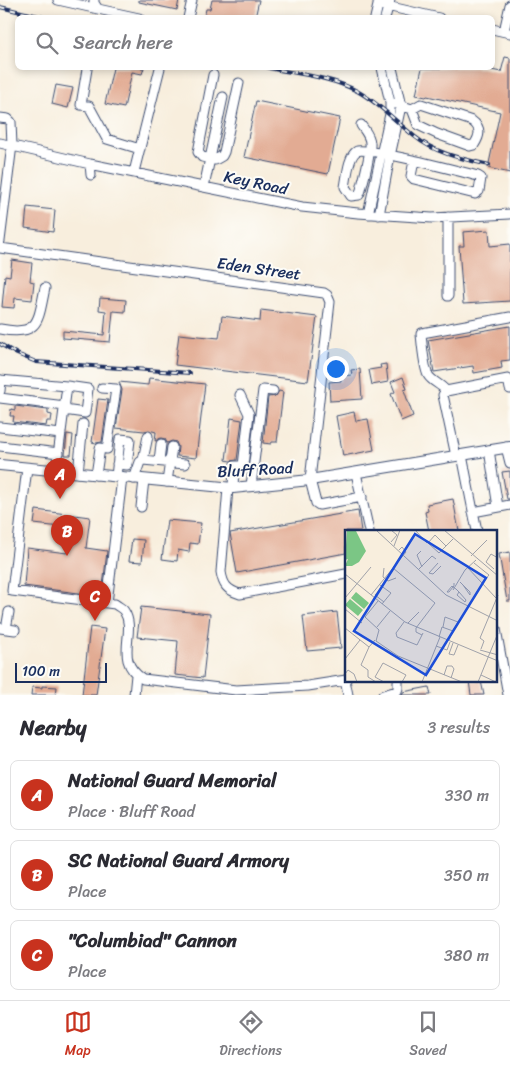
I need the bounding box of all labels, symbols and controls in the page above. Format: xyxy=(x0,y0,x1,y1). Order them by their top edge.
search box xyxy=(15,15,495,70)
text: Search here xyxy=(73,26,173,59)
icon: search xyxy=(33,29,61,57)
street label: Key Road xyxy=(221,162,292,204)
street label: Eden Street xyxy=(215,248,303,289)
your location xyxy=(323,356,349,382)
street label: Bluff Road xyxy=(216,453,295,486)
pin: A xyxy=(44,458,76,499)
pin: B xyxy=(51,515,83,556)
inset map xyxy=(345,530,498,682)
pin: C xyxy=(79,580,111,621)
text: 100 m xyxy=(22,659,60,684)
scale bar xyxy=(15,660,108,683)
text: Nearby xyxy=(20,709,86,747)
text: 3 results xyxy=(427,713,490,742)
text: National Guard Memorial xyxy=(68,764,276,797)
text: A xyxy=(32,781,42,810)
text: 330 m xyxy=(445,781,489,810)
text: Place · Bluff Road xyxy=(68,797,195,826)
text: SC National Guard Armory xyxy=(68,844,289,877)
text: B xyxy=(32,861,42,890)
text: 350 m xyxy=(444,861,489,890)
text: Place xyxy=(68,877,107,906)
text: "Columbiad" Cannon xyxy=(68,924,237,957)
text: C xyxy=(32,941,42,970)
text: 380 m xyxy=(444,941,489,970)
text: Place xyxy=(68,957,107,986)
tab: Map xyxy=(64,1008,92,1063)
tab: Directions xyxy=(219,1008,282,1063)
tab: Saved xyxy=(409,1008,446,1063)

